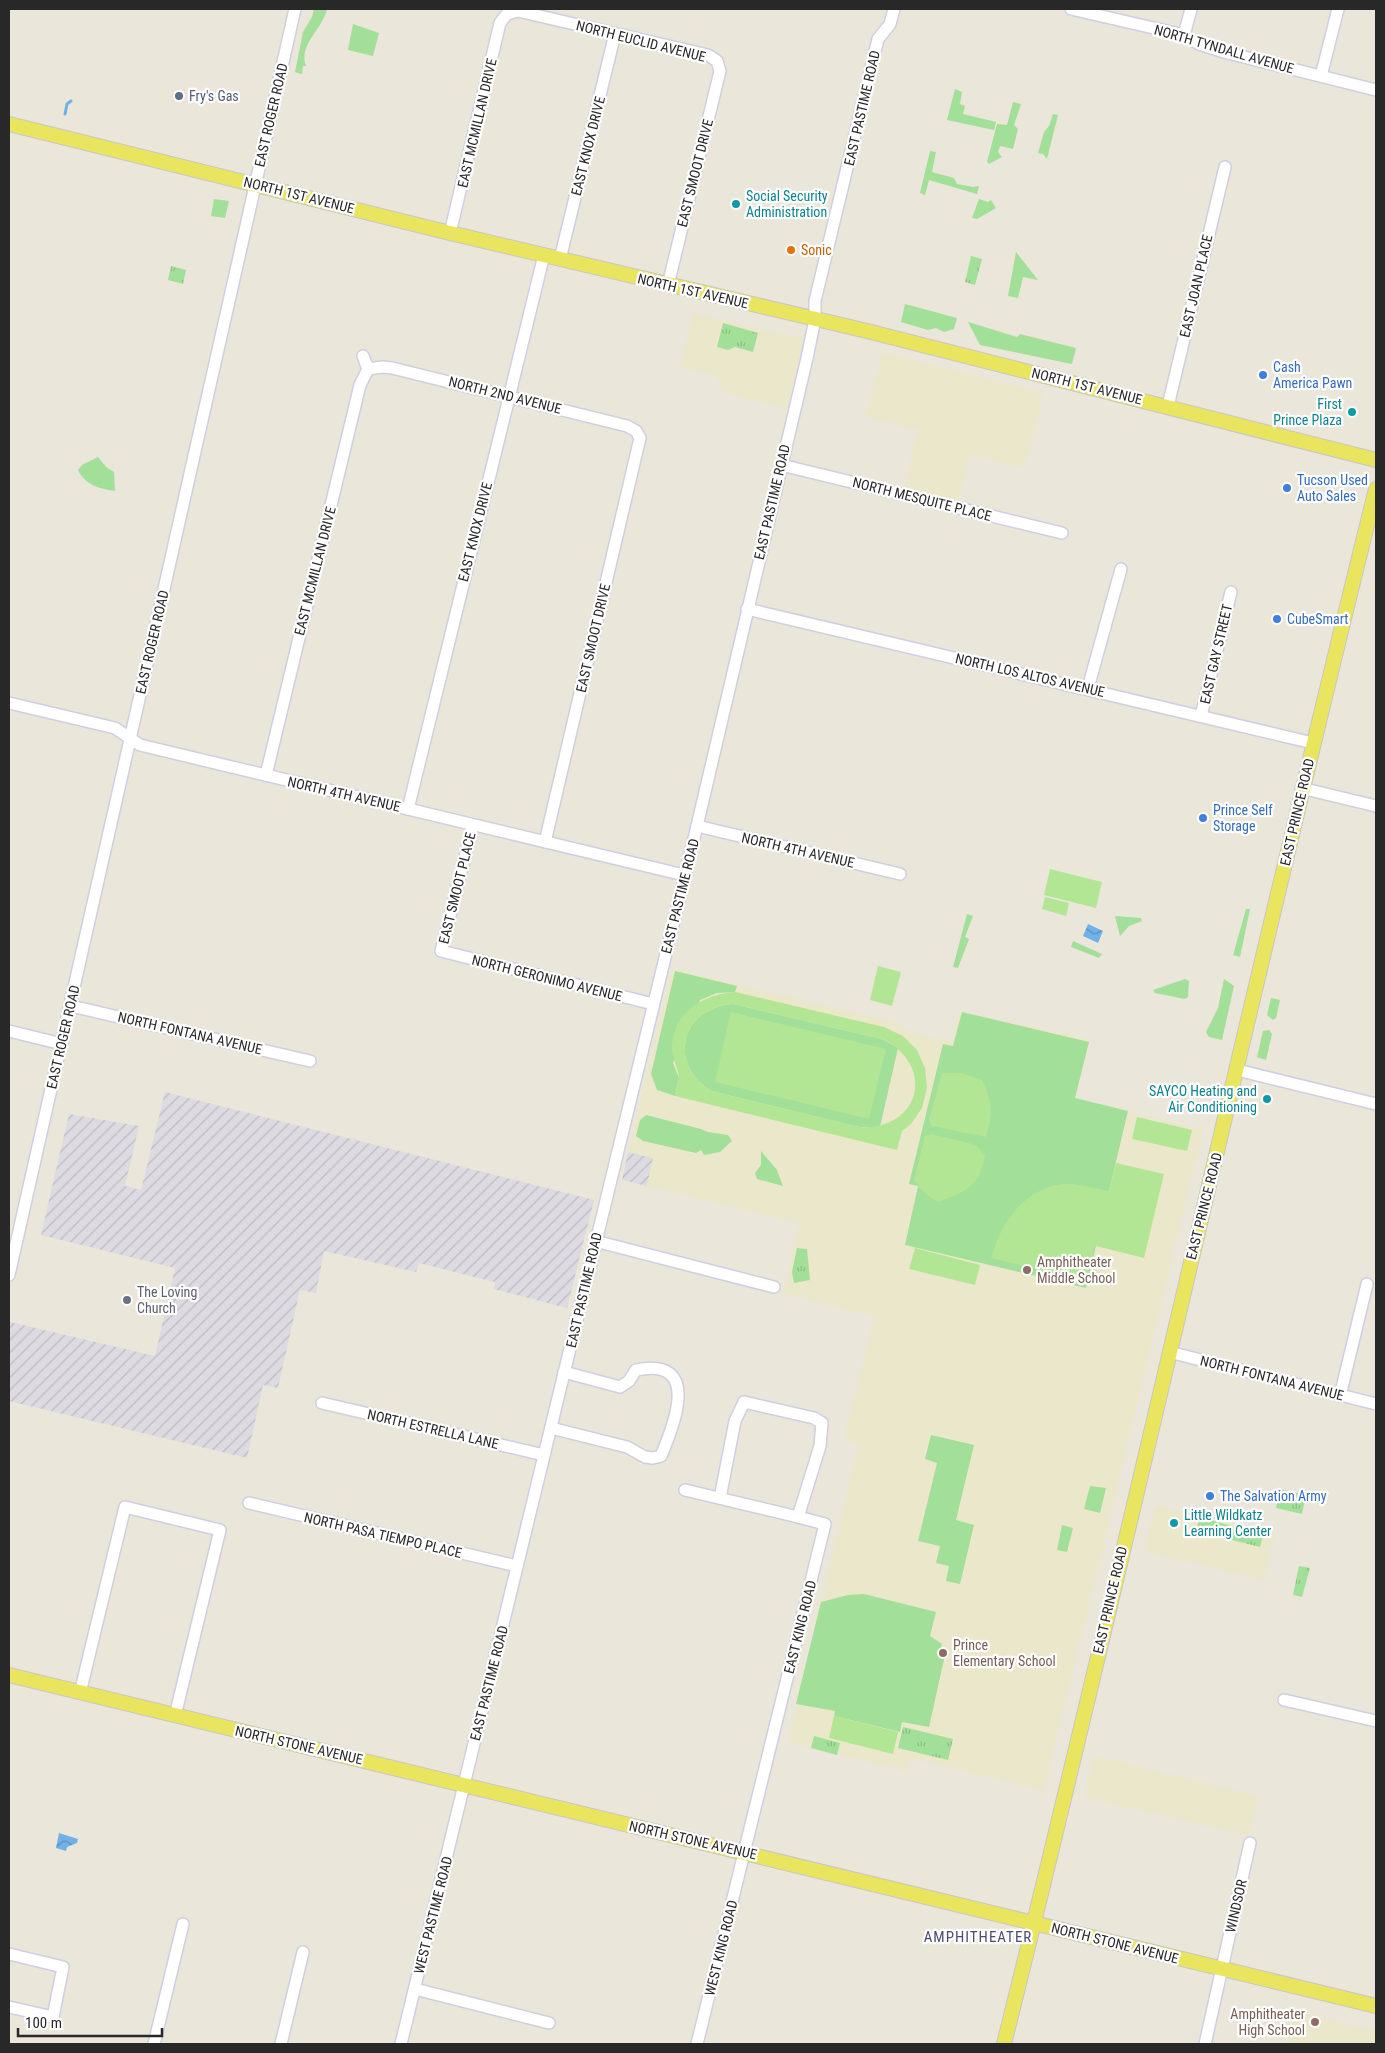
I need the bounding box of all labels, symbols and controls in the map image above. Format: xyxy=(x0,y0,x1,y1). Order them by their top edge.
street label: NORTH EUCLID AVENUE xyxy=(575,17,708,65)
street label: NORTH TYNDALL AVENUE xyxy=(1152,21,1296,77)
street label: EAST PASTIME ROAD xyxy=(841,49,883,167)
street label: EAST MCMILLAN DRIVE xyxy=(454,57,500,189)
street label: EAST ROGER ROAD xyxy=(251,62,291,168)
place label: Fry's Gas xyxy=(189,88,239,104)
marker: Fry's Gas xyxy=(173,90,185,102)
street label: EAST KNOX DRIVE xyxy=(568,95,608,197)
street label: EAST SMOOT DRIVE xyxy=(674,117,716,229)
street label: NORTH 1ST AVENUE xyxy=(242,174,356,216)
place label: Social Security Administration xyxy=(746,188,828,220)
marker: Social Security Administration xyxy=(730,198,742,210)
street label: EAST JOAN PLACE xyxy=(1176,233,1216,339)
place label: Sonic xyxy=(801,242,832,258)
marker: Sonic xyxy=(785,244,797,256)
street label: NORTH 1ST AVENUE xyxy=(636,270,750,312)
place label: Cash America Pawn xyxy=(1273,359,1352,391)
street label: NORTH 1ST AVENUE xyxy=(1030,365,1144,407)
marker: Cash America Pawn xyxy=(1257,369,1269,381)
street label: NORTH 2ND AVENUE xyxy=(447,373,563,417)
place label: First Prince Plaza xyxy=(1273,396,1342,428)
marker: First Prince Plaza xyxy=(1346,406,1358,418)
street label: EAST PASTIME ROAD xyxy=(751,443,793,561)
place label: Tucson Used Auto Sales xyxy=(1297,472,1368,504)
street label: NORTH MESQUITE PLACE xyxy=(851,474,993,524)
street label: EAST KNOX DRIVE xyxy=(455,481,495,583)
marker: Tucson Used Auto Sales xyxy=(1281,482,1293,494)
street label: EAST MCMILLAN DRIVE xyxy=(291,505,339,637)
street label: EAST SMOOT DRIVE xyxy=(573,582,613,694)
street label: EAST ROGER ROAD xyxy=(132,589,172,695)
street label: EAST GAY STREET xyxy=(1197,602,1235,706)
place label: CubeSmart xyxy=(1287,611,1348,627)
marker: CubeSmart xyxy=(1271,613,1283,625)
street label: NORTH LOS ALTOS AVENUE xyxy=(954,650,1106,700)
street label: EAST PRINCE ROAD xyxy=(1277,757,1317,867)
street label: NORTH 4TH AVENUE xyxy=(286,773,402,815)
place label: Prince Self Storage xyxy=(1213,802,1273,834)
marker: Prince Self Storage xyxy=(1197,812,1209,824)
street label: NORTH 4TH AVENUE xyxy=(740,829,856,871)
street label: EAST SMOOT PLACE xyxy=(435,830,479,946)
street label: EAST PASTIME ROAD xyxy=(658,837,702,955)
street label: NORTH GERONIMO AVENUE xyxy=(470,952,624,1004)
street label: EAST ROGER ROAD xyxy=(43,984,83,1090)
street label: NORTH FONTANA AVENUE xyxy=(116,1009,264,1057)
place label: SAYCO Heating and Air Conditioning xyxy=(1149,1083,1257,1115)
marker: SAYCO Heating and Air Conditioning xyxy=(1261,1093,1273,1105)
street label: EAST PRINCE ROAD xyxy=(1183,1151,1225,1261)
street label: EAST PASTIME ROAD xyxy=(563,1231,605,1349)
place label: Amphitheater Middle School xyxy=(1037,1254,1115,1286)
marker: Amphitheater Middle School xyxy=(1021,1264,1033,1276)
place label: The Loving Church xyxy=(137,1284,197,1316)
marker: The Loving Church xyxy=(121,1294,133,1306)
street label: NORTH FONTANA AVENUE xyxy=(1199,1352,1346,1404)
street label: NORTH ESTRELLA LANE xyxy=(366,1406,500,1452)
place label: The Salvation Army xyxy=(1220,1488,1327,1504)
marker: The Salvation Army xyxy=(1204,1490,1216,1502)
place label: Little Wildkatz Learning Center xyxy=(1184,1507,1271,1539)
street label: NORTH PASA TIEMPO PLACE xyxy=(303,1509,464,1561)
marker: Little Wildkatz Learning Center xyxy=(1168,1517,1180,1529)
street label: EAST PRINCE ROAD xyxy=(1090,1545,1130,1655)
street label: EAST KING ROAD xyxy=(781,1579,819,1675)
street label: EAST PASTIME ROAD xyxy=(467,1624,511,1742)
place label: Prince Elementary School xyxy=(953,1637,1056,1669)
marker: Prince Elementary School xyxy=(937,1647,949,1659)
street label: NORTH STONE AVENUE xyxy=(234,1723,364,1767)
street label: NORTH STONE AVENUE xyxy=(628,1818,758,1862)
street label: WEST PASTIME ROAD xyxy=(411,1855,455,1975)
street label: WINDSOR xyxy=(1222,1877,1250,1934)
street label: WEST KING ROAD xyxy=(701,1898,741,1998)
street label: NORTH STONE AVENUE xyxy=(1050,1919,1180,1967)
district label: AMPHITHEATER xyxy=(924,1928,1032,1946)
scale bar xyxy=(18,2006,161,2038)
place label: Amphitheater High School xyxy=(1230,2006,1305,2038)
text: 100 m xyxy=(25,2014,62,2032)
marker: Amphitheater High School xyxy=(1309,2016,1321,2028)

